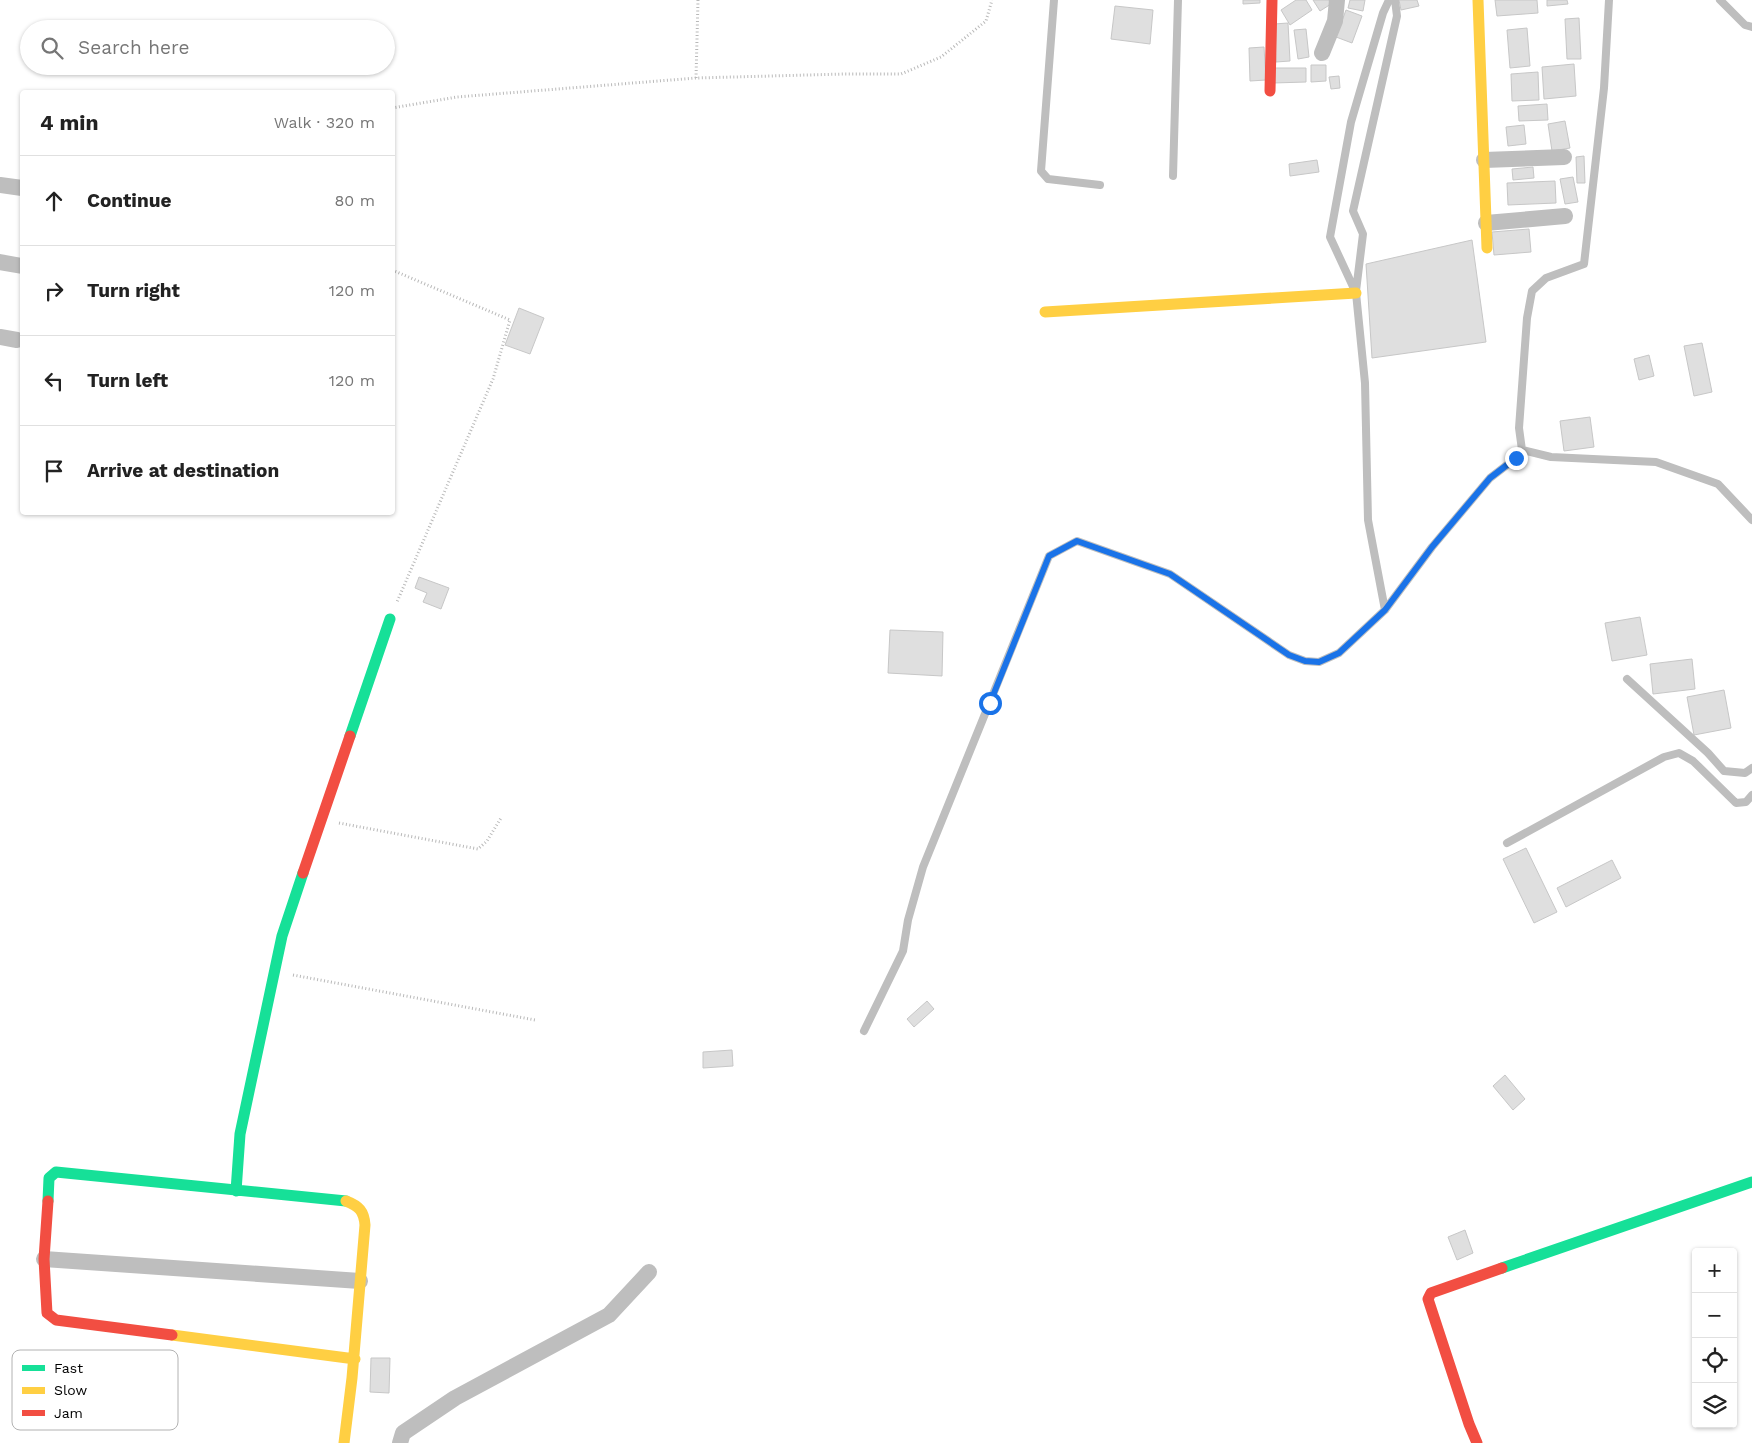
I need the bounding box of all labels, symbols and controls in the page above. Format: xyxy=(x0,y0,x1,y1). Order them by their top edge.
search box xyxy=(20,20,395,75)
icon: search xyxy=(38,34,66,62)
text: Search here xyxy=(78,36,189,59)
text: 4 min xyxy=(40,110,98,135)
text: Walk · 320 m xyxy=(274,113,375,132)
icon: ahead xyxy=(40,187,68,215)
text: Continue xyxy=(87,189,171,212)
text: 80 m xyxy=(334,191,375,210)
icon: right xyxy=(40,277,68,305)
text: Turn right xyxy=(87,279,180,302)
text: 120 m xyxy=(329,281,375,300)
icon: left xyxy=(40,367,68,395)
text: Turn left xyxy=(87,369,168,392)
text: 120 m xyxy=(329,371,375,390)
route end xyxy=(1505,447,1528,470)
icon: arrive xyxy=(40,457,68,485)
text: Arrive at destination xyxy=(87,459,279,482)
route start xyxy=(979,692,1002,715)
map controls xyxy=(1692,1248,1737,1428)
button: + xyxy=(1692,1248,1737,1293)
button: − xyxy=(1692,1293,1737,1338)
button: locate xyxy=(1692,1338,1737,1383)
legend xyxy=(12,1350,178,1430)
text: Fast xyxy=(54,1360,83,1376)
text: Slow xyxy=(54,1382,87,1398)
button: layers xyxy=(1692,1383,1737,1428)
text: Jam xyxy=(54,1405,83,1421)

